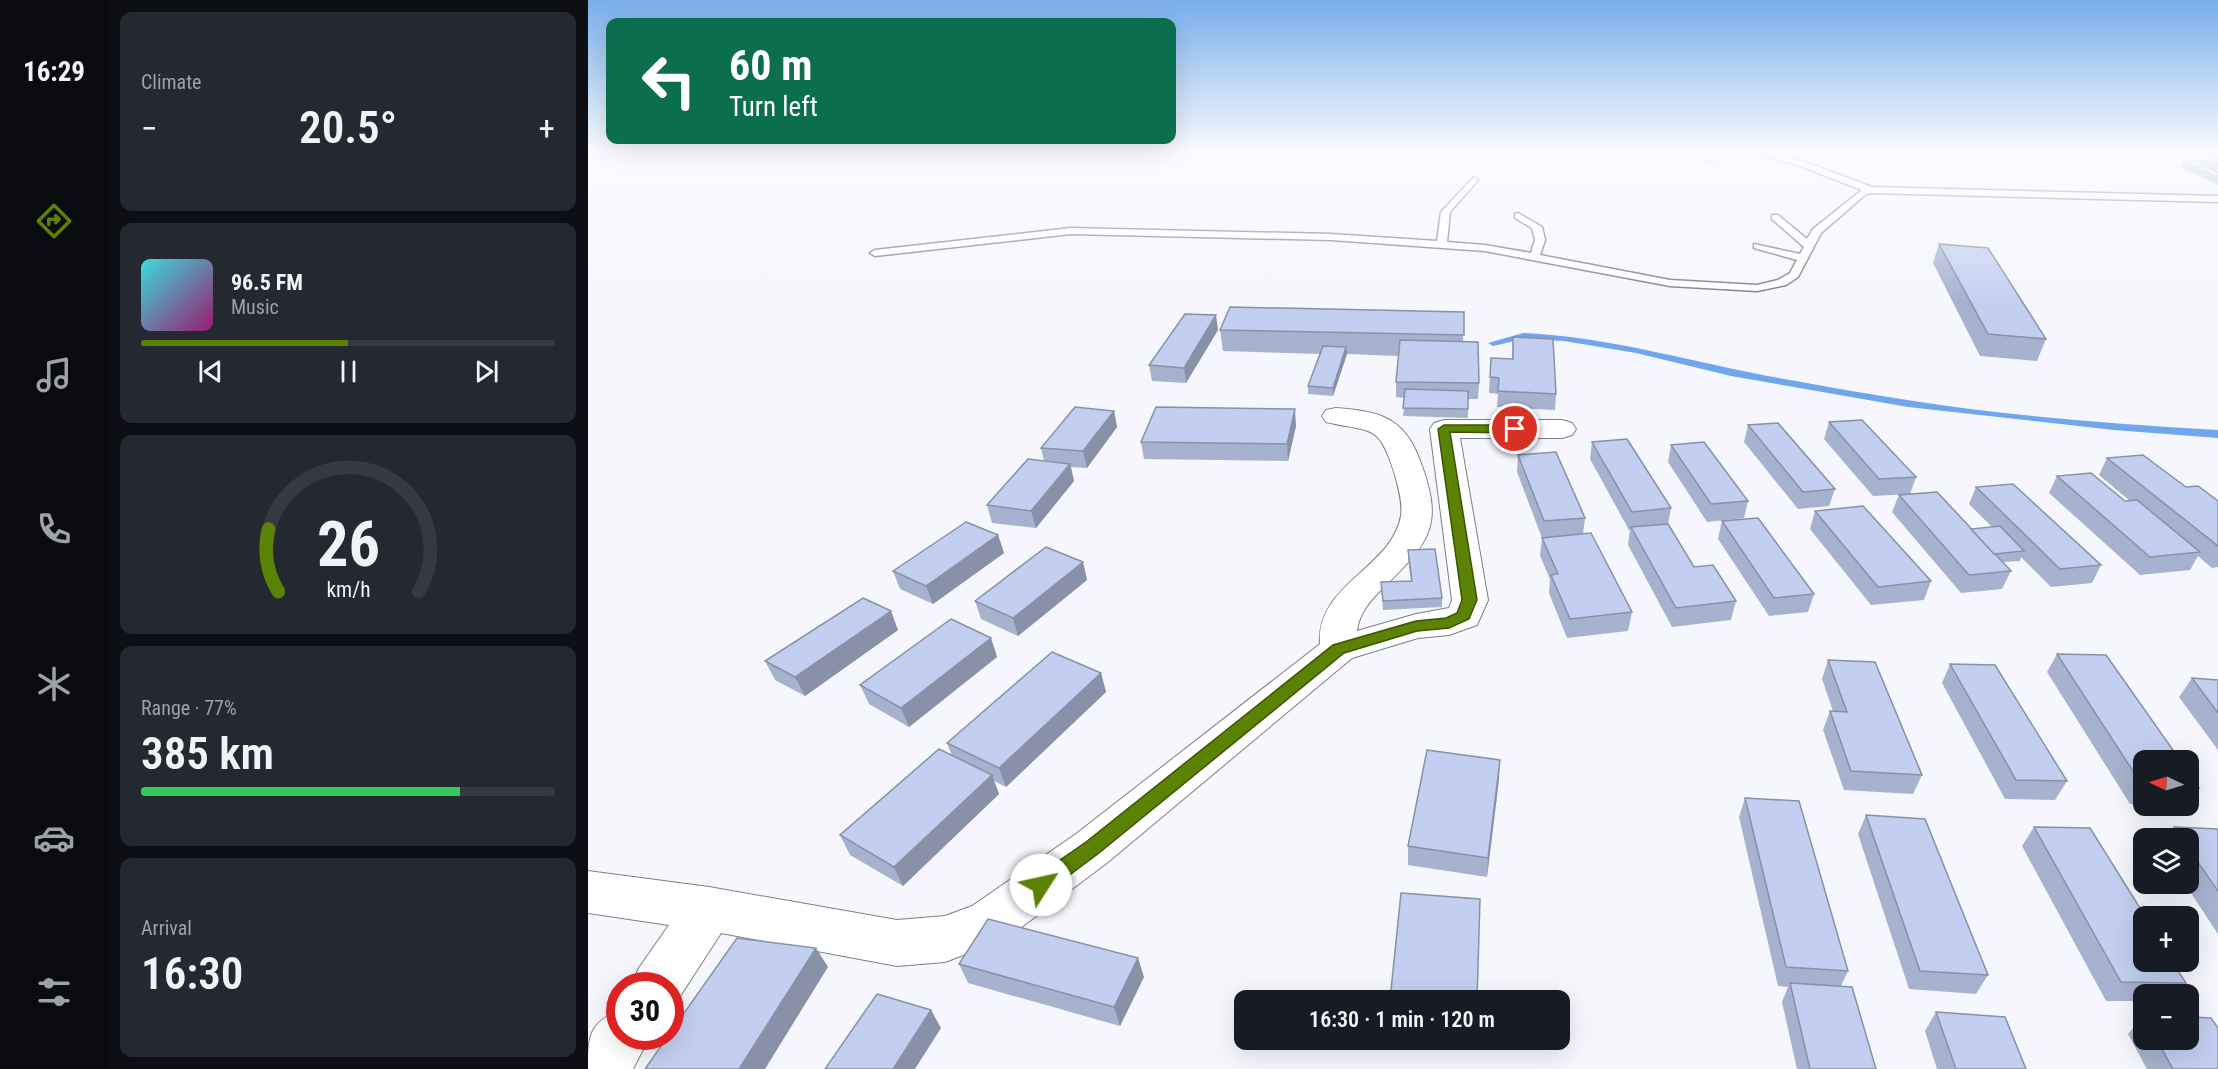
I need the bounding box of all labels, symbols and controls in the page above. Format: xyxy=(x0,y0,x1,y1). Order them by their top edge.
text: 60 m xyxy=(729,41,812,90)
icon: left xyxy=(630,42,708,120)
text: 16:29 xyxy=(23,56,85,88)
text: Climate xyxy=(141,70,201,94)
text: Turn left xyxy=(729,91,818,123)
text: 20.5° xyxy=(299,101,397,154)
text: − xyxy=(141,109,158,148)
text: + xyxy=(539,109,555,148)
icon: directions xyxy=(33,200,75,242)
text: 96.5 FM xyxy=(231,270,303,295)
text: Music xyxy=(231,295,279,319)
icon: music xyxy=(33,354,75,396)
icon: previous xyxy=(194,355,227,388)
icon: pause xyxy=(332,355,365,388)
icon: next xyxy=(470,355,503,388)
pin xyxy=(1489,403,1540,454)
icon: arrive xyxy=(1498,412,1531,445)
icon: phone xyxy=(33,508,75,550)
text: 26 xyxy=(316,508,380,581)
text: km/h xyxy=(326,577,370,602)
icon: climate xyxy=(33,663,75,705)
text: Range · 77% xyxy=(141,696,237,720)
text: 385 km xyxy=(141,727,274,780)
north arrow xyxy=(2133,750,2199,816)
map controls xyxy=(2133,750,2199,1050)
icon: car xyxy=(33,817,75,859)
button: layers xyxy=(2133,828,2199,894)
position arrow xyxy=(1009,853,1073,917)
button: + xyxy=(2133,906,2199,972)
text: Arrival xyxy=(141,916,192,940)
text: 16:30 xyxy=(141,947,243,1000)
icon: filters xyxy=(33,971,75,1013)
speed limit sign: 30 xyxy=(606,972,684,1050)
button: − xyxy=(2133,984,2199,1050)
text: 16:30 · 1 min · 120 m xyxy=(1309,1007,1495,1032)

